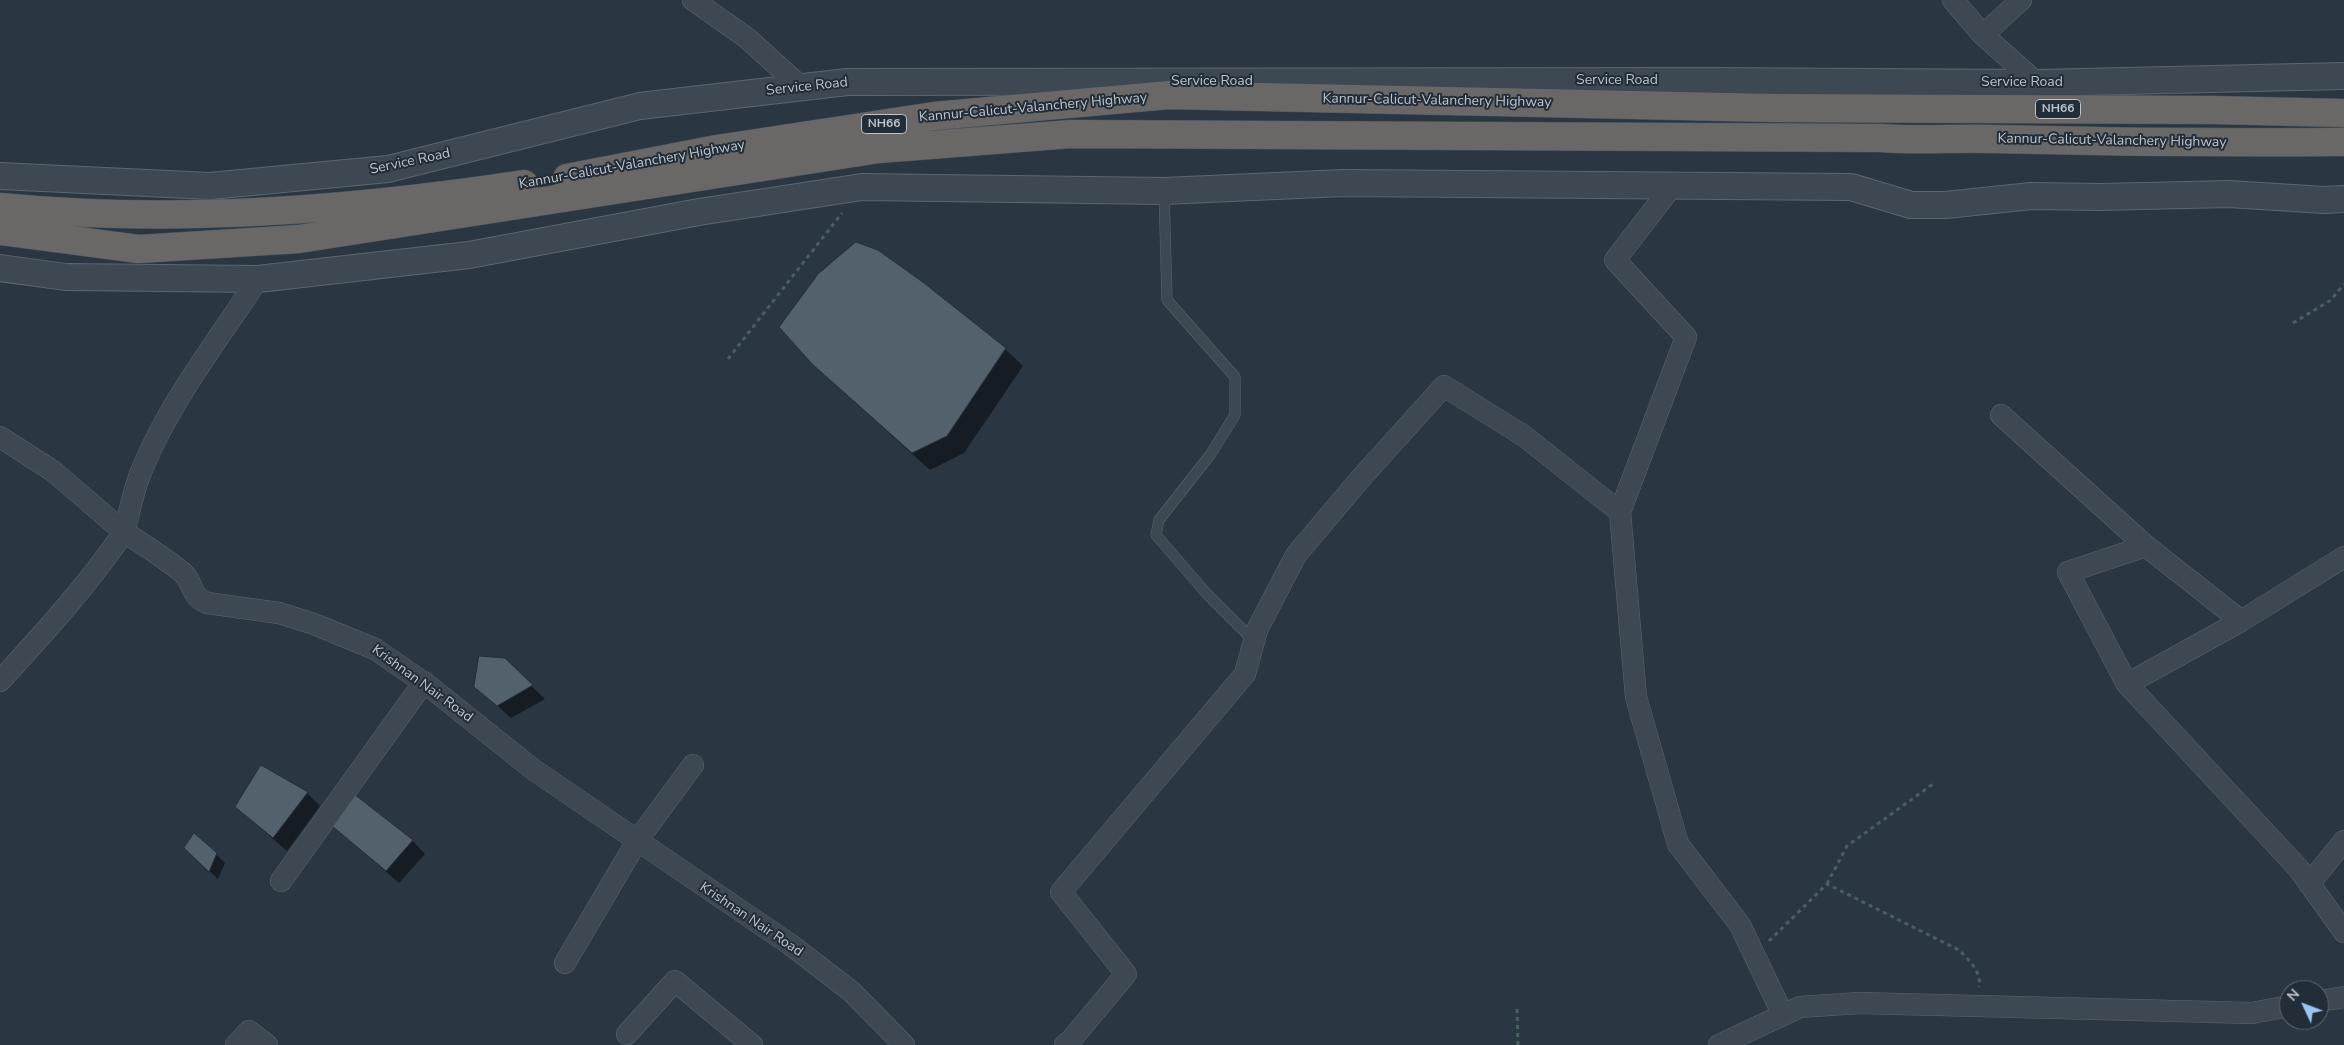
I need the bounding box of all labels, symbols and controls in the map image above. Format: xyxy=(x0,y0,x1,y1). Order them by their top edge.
street label: Service Road xyxy=(1576,73,1658,89)
street label: Service Road xyxy=(765,74,849,100)
street label: Service Road xyxy=(1171,74,1253,90)
street label: Service Road xyxy=(1981,75,2063,91)
street label: Kannur-Calicut-Valanchery Highway xyxy=(918,90,1148,126)
street label: Kannur-Calicut-Valanchery Highway xyxy=(1322,91,1552,111)
road number: NH66 xyxy=(2036,100,2080,118)
road number: NH66 xyxy=(862,115,906,134)
street label: Kannur-Calicut-Valanchery Highway xyxy=(1997,131,2227,151)
street label: Kannur-Calicut-Valanchery Highway xyxy=(518,137,746,193)
street label: Service Road xyxy=(368,145,452,179)
street label: Krishnan Nair Road xyxy=(368,642,476,726)
street label: Krishnan Nair Road xyxy=(696,879,806,961)
north arrow xyxy=(2279,980,2329,1030)
text: N xyxy=(2283,985,2304,1005)

